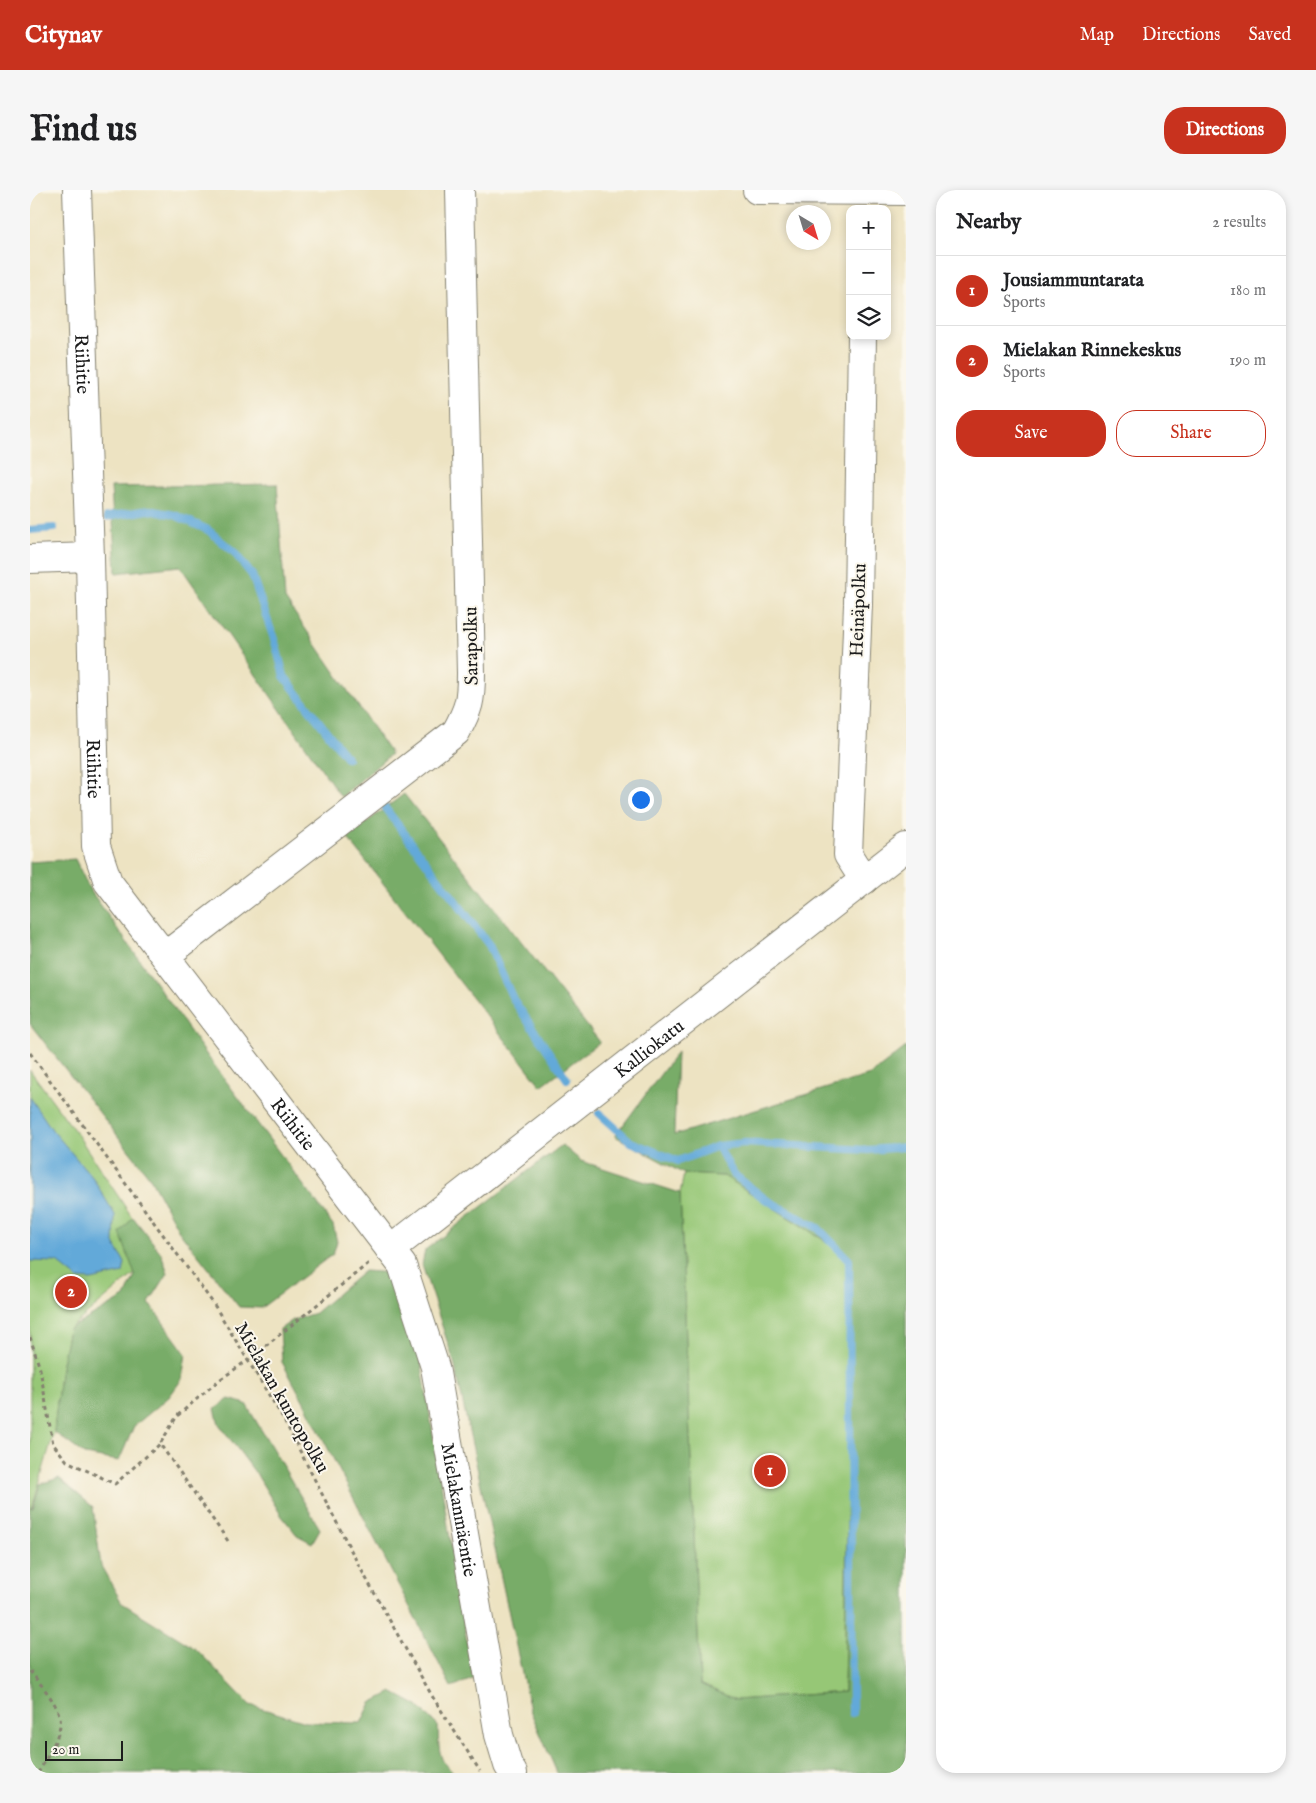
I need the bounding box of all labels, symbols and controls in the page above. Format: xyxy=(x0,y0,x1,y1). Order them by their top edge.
text: Citynav xyxy=(25,20,102,51)
text: Map xyxy=(1080,24,1114,47)
text: Directions xyxy=(1142,24,1220,47)
text: Saved xyxy=(1248,24,1291,47)
button: Directions xyxy=(1164,107,1286,154)
text: Find us xyxy=(30,108,137,153)
north arrow xyxy=(786,205,831,250)
map controls xyxy=(846,205,891,340)
button: + xyxy=(846,205,891,250)
text: Nearby xyxy=(956,209,1021,236)
text: 2 results xyxy=(1212,213,1266,233)
button: − xyxy=(846,250,891,295)
text: Jousiammuntarata xyxy=(1003,269,1144,293)
text: 1 xyxy=(969,281,975,301)
text: 180 m xyxy=(1230,281,1266,301)
text: Sports xyxy=(1003,293,1045,313)
button: layers xyxy=(846,295,891,340)
street label: Riihitie xyxy=(68,334,94,395)
text: Mielakan Rinnekeskus xyxy=(1003,339,1181,363)
text: 2 xyxy=(968,351,976,371)
text: 190 m xyxy=(1229,351,1266,371)
text: Sports xyxy=(1003,363,1045,383)
button: Save xyxy=(956,410,1106,457)
button: Share xyxy=(1116,410,1266,457)
street label: Heinäpolku xyxy=(845,563,873,657)
street label: Sarapolku xyxy=(459,606,485,686)
street label: Riihitie xyxy=(80,739,105,799)
your location xyxy=(628,787,654,813)
street label: Kalliokatu xyxy=(610,1015,690,1084)
street label: Riihitie xyxy=(264,1094,320,1156)
pin: 2 xyxy=(55,1273,87,1311)
street label: Mielakan kuntopolku xyxy=(228,1318,334,1478)
street label: Mielakanmäentie xyxy=(434,1441,481,1579)
pin: 1 xyxy=(754,1452,786,1490)
scale bar xyxy=(45,1738,122,1761)
text: 20 m xyxy=(52,1741,79,1759)

